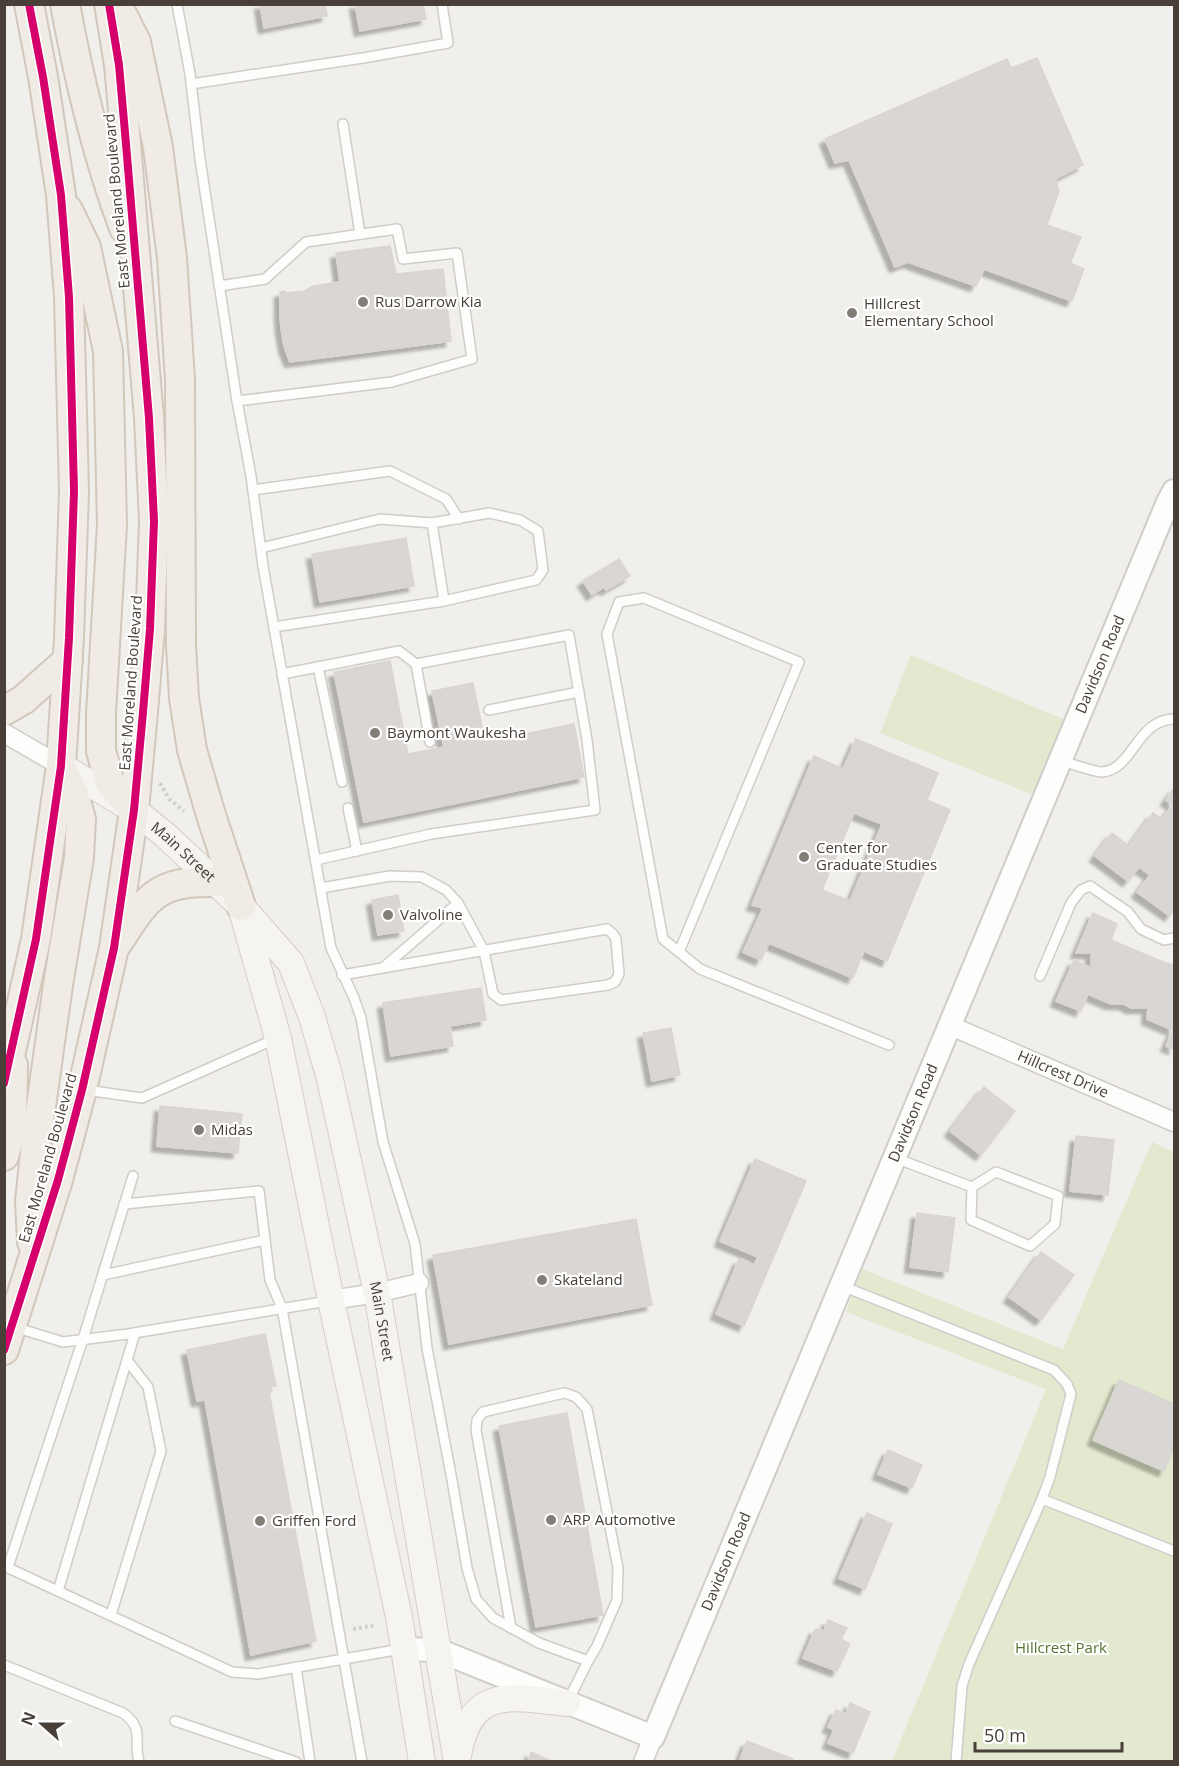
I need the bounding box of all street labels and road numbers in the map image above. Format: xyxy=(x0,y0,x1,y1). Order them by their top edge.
street label: East Moreland Boulevard xyxy=(98,113,134,290)
street label: East Moreland Boulevard xyxy=(114,595,146,771)
street label: Davidson Road xyxy=(1070,612,1129,716)
street label: Main Street xyxy=(147,817,220,886)
street label: Hillcrest Drive xyxy=(1015,1045,1112,1102)
street label: Davidson Road xyxy=(883,1060,942,1165)
street label: East Moreland Boulevard xyxy=(13,1070,81,1245)
street label: Main Street xyxy=(366,1279,399,1362)
street label: Davidson Road xyxy=(696,1509,755,1613)

